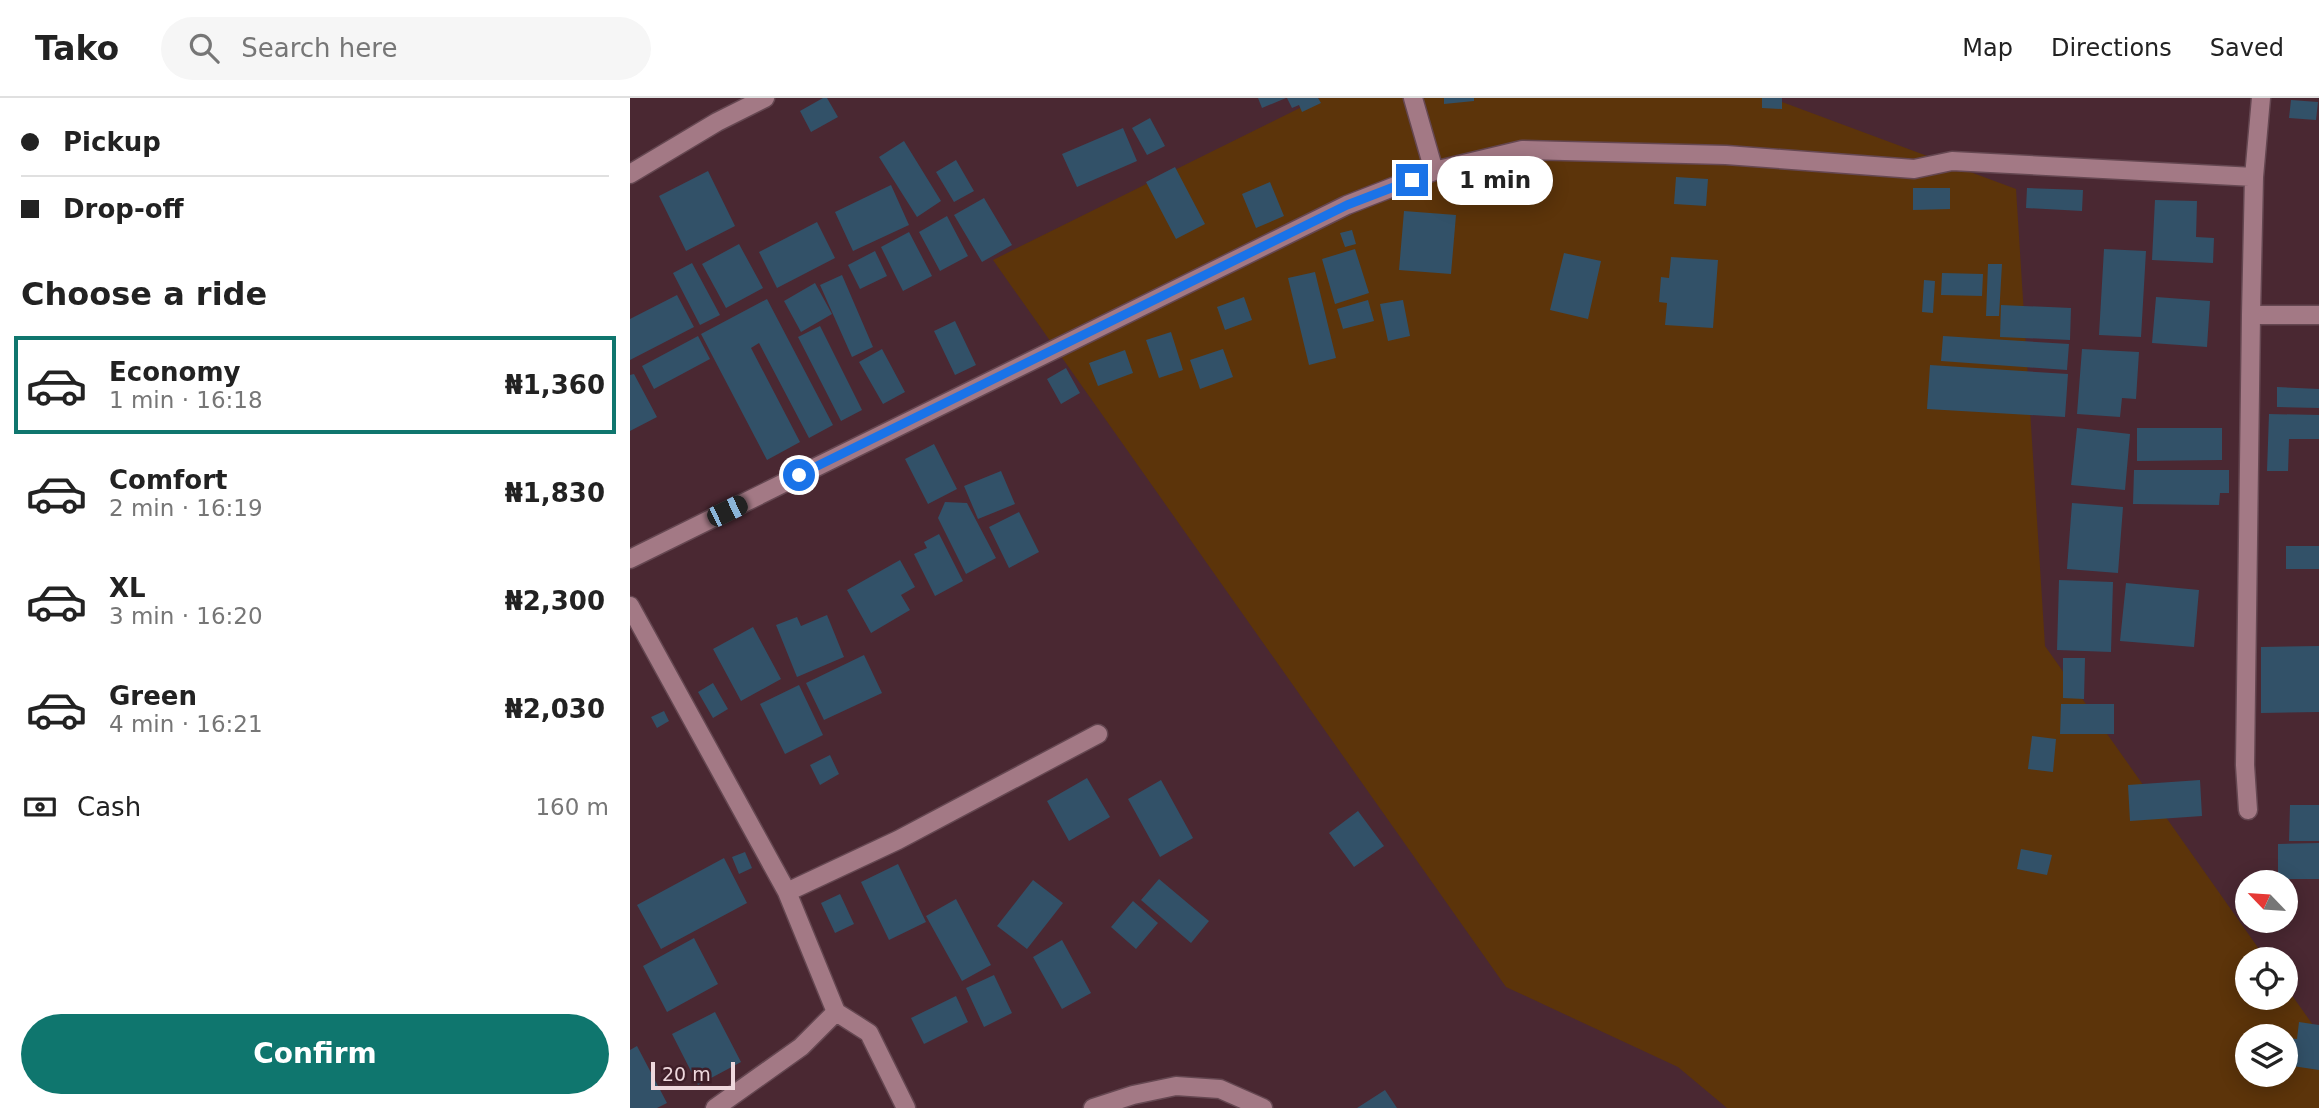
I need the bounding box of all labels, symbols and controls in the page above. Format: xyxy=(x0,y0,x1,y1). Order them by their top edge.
search box xyxy=(161,17,651,80)
text: Tako xyxy=(35,29,119,68)
icon: search xyxy=(185,29,223,67)
text: Search here xyxy=(241,33,397,63)
text: Map xyxy=(1962,34,2013,62)
text: Directions xyxy=(2051,34,2172,62)
text: Saved xyxy=(2210,34,2284,62)
text: Pickup xyxy=(63,127,161,157)
callout: 1 min xyxy=(1436,155,1552,204)
route end xyxy=(1396,164,1428,196)
text: 1 min xyxy=(1459,167,1531,193)
text: Drop-off xyxy=(63,194,184,224)
text: Choose a ride xyxy=(21,275,267,313)
icon: car xyxy=(25,354,88,417)
text: Economy xyxy=(109,357,240,387)
text: ₦1,360 xyxy=(505,370,605,400)
text: 1 min · 16:18 xyxy=(109,387,263,413)
route start xyxy=(783,459,815,491)
icon: car xyxy=(25,462,88,525)
text: Comfort xyxy=(109,465,227,495)
text: ₦1,830 xyxy=(505,478,605,508)
car xyxy=(704,492,751,530)
text: 2 min · 16:19 xyxy=(109,495,263,521)
icon: car xyxy=(25,570,88,633)
text: XL xyxy=(109,573,146,603)
text: ₦2,300 xyxy=(505,586,605,616)
text: 3 min · 16:20 xyxy=(109,603,263,629)
icon: car xyxy=(25,678,88,741)
text: Green xyxy=(109,681,197,711)
text: ₦2,030 xyxy=(505,694,605,724)
text: 4 min · 16:21 xyxy=(109,711,263,737)
icon: cash xyxy=(21,788,59,826)
text: Cash xyxy=(77,792,141,822)
text: 160 m xyxy=(535,794,609,820)
north arrow xyxy=(2235,870,2298,933)
map controls xyxy=(2235,870,2298,1087)
button: locate xyxy=(2235,947,2298,1010)
button: Confirm xyxy=(21,1014,609,1094)
button: layers xyxy=(2235,1024,2298,1087)
scale bar xyxy=(651,1059,735,1091)
text: 20 m xyxy=(662,1063,711,1085)

